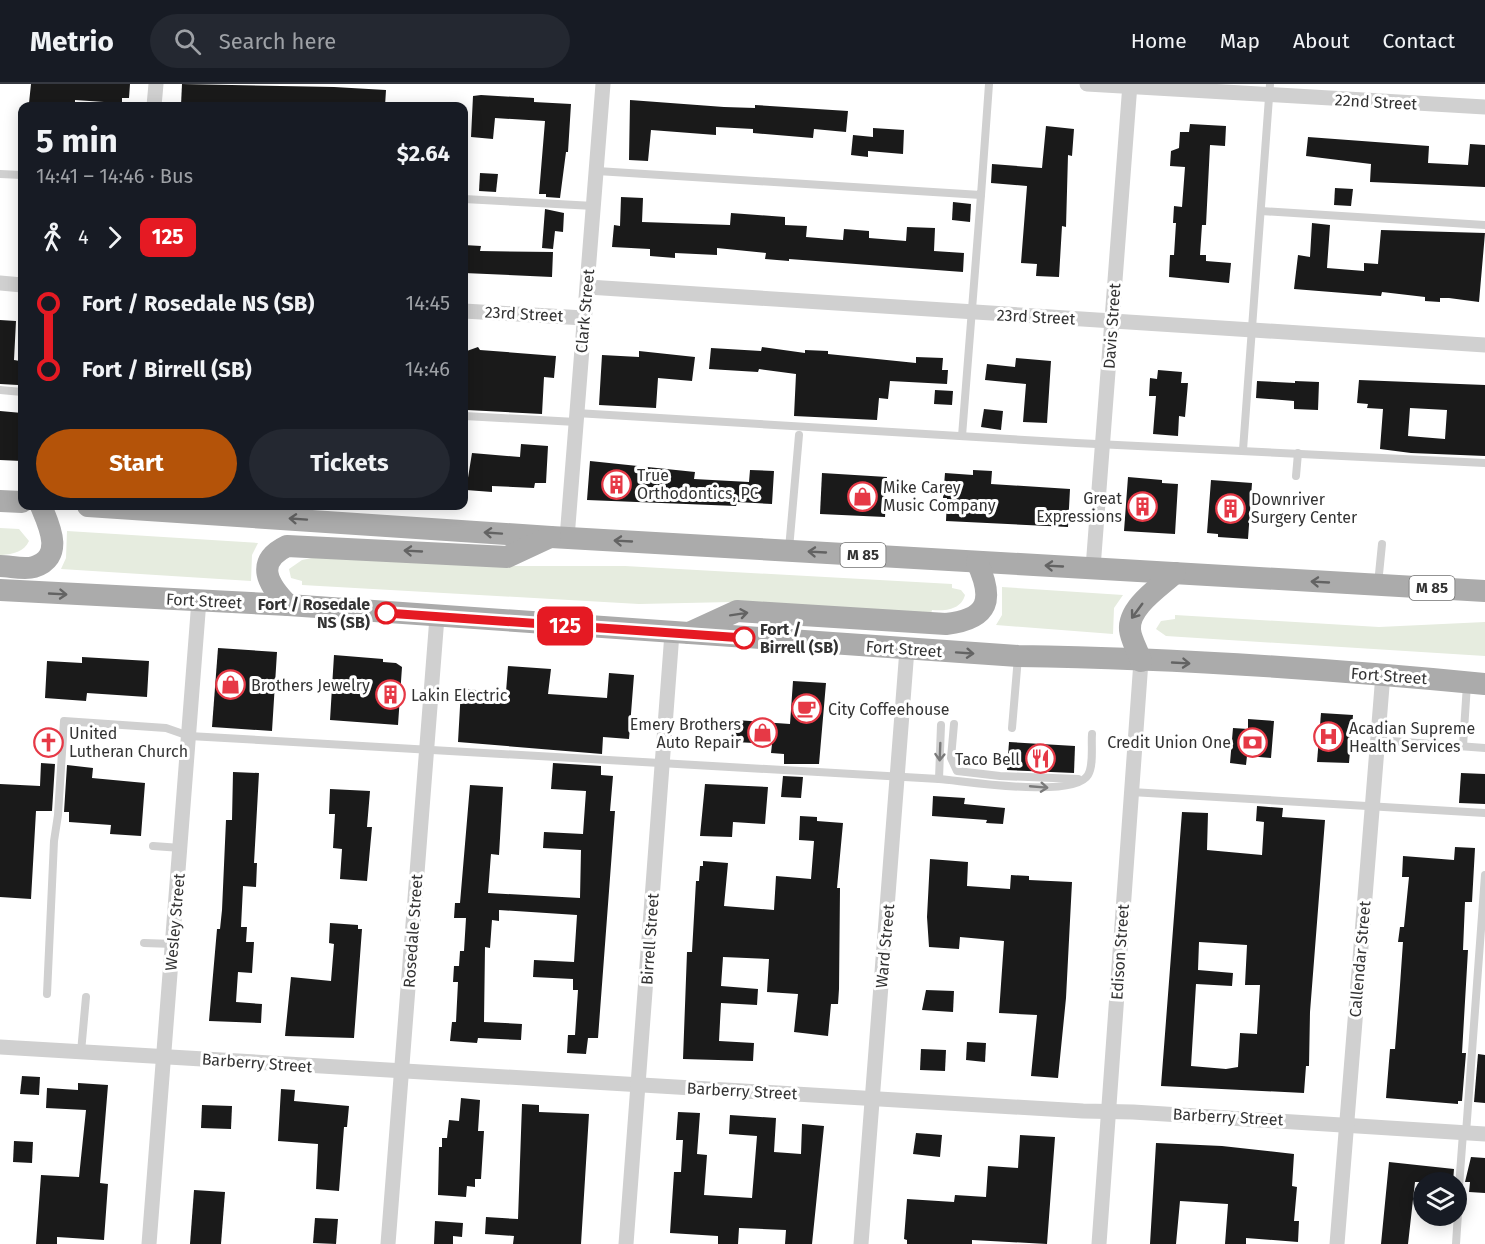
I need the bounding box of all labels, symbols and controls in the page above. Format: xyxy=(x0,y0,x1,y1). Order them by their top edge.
search box xyxy=(150,14,570,68)
text: Metrio xyxy=(30,25,114,58)
icon: search xyxy=(171,25,204,58)
text: Search here xyxy=(219,28,336,55)
text: Home xyxy=(1131,28,1187,54)
text: Map xyxy=(1220,28,1260,54)
text: About xyxy=(1293,28,1350,54)
text: Contact xyxy=(1383,28,1455,54)
street label: 22nd Street xyxy=(1334,90,1418,114)
text: 5 min xyxy=(36,121,118,161)
text: $2.64 xyxy=(397,140,450,167)
text: 14:41 – 14:46 · Bus xyxy=(36,164,193,188)
icon: walk xyxy=(36,221,69,254)
icon: forward xyxy=(98,221,131,254)
text: 125 xyxy=(152,224,184,250)
text: 4 xyxy=(78,225,89,249)
street label: Clark Street xyxy=(572,268,598,354)
street label: Davis Street xyxy=(1100,282,1124,370)
text: Fort / Rosedale NS (SB) xyxy=(82,290,315,317)
text: 14:45 xyxy=(406,291,450,315)
street label: 23rd Street xyxy=(484,302,564,326)
street label: 23rd Street xyxy=(996,305,1076,329)
text: Fort / Birrell (SB) xyxy=(82,356,252,383)
text: 14:46 xyxy=(405,357,450,381)
button: Start xyxy=(36,429,237,498)
button: Tickets xyxy=(249,429,450,498)
place label: True Orthodontics, PC xyxy=(637,466,759,503)
building icon: True Orthodontics, PC xyxy=(600,468,632,500)
place label: Mike Carey Music Company xyxy=(883,478,996,515)
shop icon: Mike Carey Music Company xyxy=(846,480,878,512)
place label: Great Expressions xyxy=(1036,489,1122,526)
place label: Downriver Surgery Center xyxy=(1251,490,1358,527)
building icon: Great Expressions xyxy=(1127,491,1159,523)
building icon: Downriver Surgery Center xyxy=(1214,492,1246,524)
one-way arrow xyxy=(289,513,309,524)
one-way arrow xyxy=(483,527,503,538)
one-way arrow xyxy=(613,535,633,546)
road number: M 85 xyxy=(840,543,886,567)
one-way arrow xyxy=(403,546,423,557)
one-way arrow xyxy=(808,547,828,558)
one-way arrow xyxy=(1045,561,1065,572)
one-way arrow xyxy=(1310,576,1330,587)
road number: M 85 xyxy=(1410,576,1454,600)
one-way arrow xyxy=(48,588,68,599)
street label: Fort Street xyxy=(165,590,243,612)
place label: Fort / Rosedale NS (SB) xyxy=(258,595,370,632)
marker: Fort / Rosedale NS (SB) xyxy=(375,602,397,624)
one-way arrow xyxy=(1131,603,1143,619)
line badge: 125 xyxy=(530,606,600,646)
one-way arrow xyxy=(729,608,748,619)
text: 125 xyxy=(549,613,581,639)
place label: Fort / Birrell (SB) xyxy=(760,620,838,657)
marker: Fort / Birrell (SB) xyxy=(733,627,755,649)
street label: Fort Street xyxy=(865,637,943,661)
one-way arrow xyxy=(955,647,975,658)
one-way arrow xyxy=(1171,658,1191,669)
street label: Fort Street xyxy=(1350,664,1428,688)
shop icon: Brothers Jewelry xyxy=(214,669,246,701)
place label: Brothers Jewelry xyxy=(251,676,370,695)
building icon: Lakin Electric xyxy=(374,679,406,711)
place label: Lakin Electric xyxy=(411,686,508,705)
cafe icon: City Coffeehouse xyxy=(791,693,823,725)
place label: City Coffeehouse xyxy=(828,700,950,719)
place label: Emery Brothers Auto Repair xyxy=(630,715,742,752)
shop icon: Emery Brothers Auto Repair xyxy=(746,717,778,749)
place label: Acadian Supreme Health Services xyxy=(1349,719,1475,756)
hospital icon: Acadian Supreme Health Services xyxy=(1312,721,1344,753)
place label: United Lutheran Church xyxy=(69,724,188,761)
church icon: United Lutheran Church xyxy=(32,726,64,758)
bank icon: Credit Union One xyxy=(1236,726,1268,758)
place label: Credit Union One xyxy=(1107,733,1231,752)
one-way arrow xyxy=(934,741,946,761)
restaurant icon: Taco Bell xyxy=(1025,743,1057,775)
place label: Taco Bell xyxy=(955,750,1020,769)
one-way arrow xyxy=(1029,782,1049,793)
street label: Wesley Street xyxy=(161,872,189,972)
street label: Rosedale Street xyxy=(400,873,426,989)
street label: Birrell Street xyxy=(637,892,663,985)
street label: Callendar Street xyxy=(1345,900,1375,1018)
street label: Ward Street xyxy=(872,903,898,989)
street label: Edison Street xyxy=(1107,903,1133,1001)
street label: Barberry Street xyxy=(201,1050,313,1076)
street label: Barberry Street xyxy=(686,1079,798,1103)
street label: Barberry Street xyxy=(1172,1105,1284,1129)
map controls xyxy=(1413,1172,1467,1226)
button: layers xyxy=(1413,1172,1467,1226)

